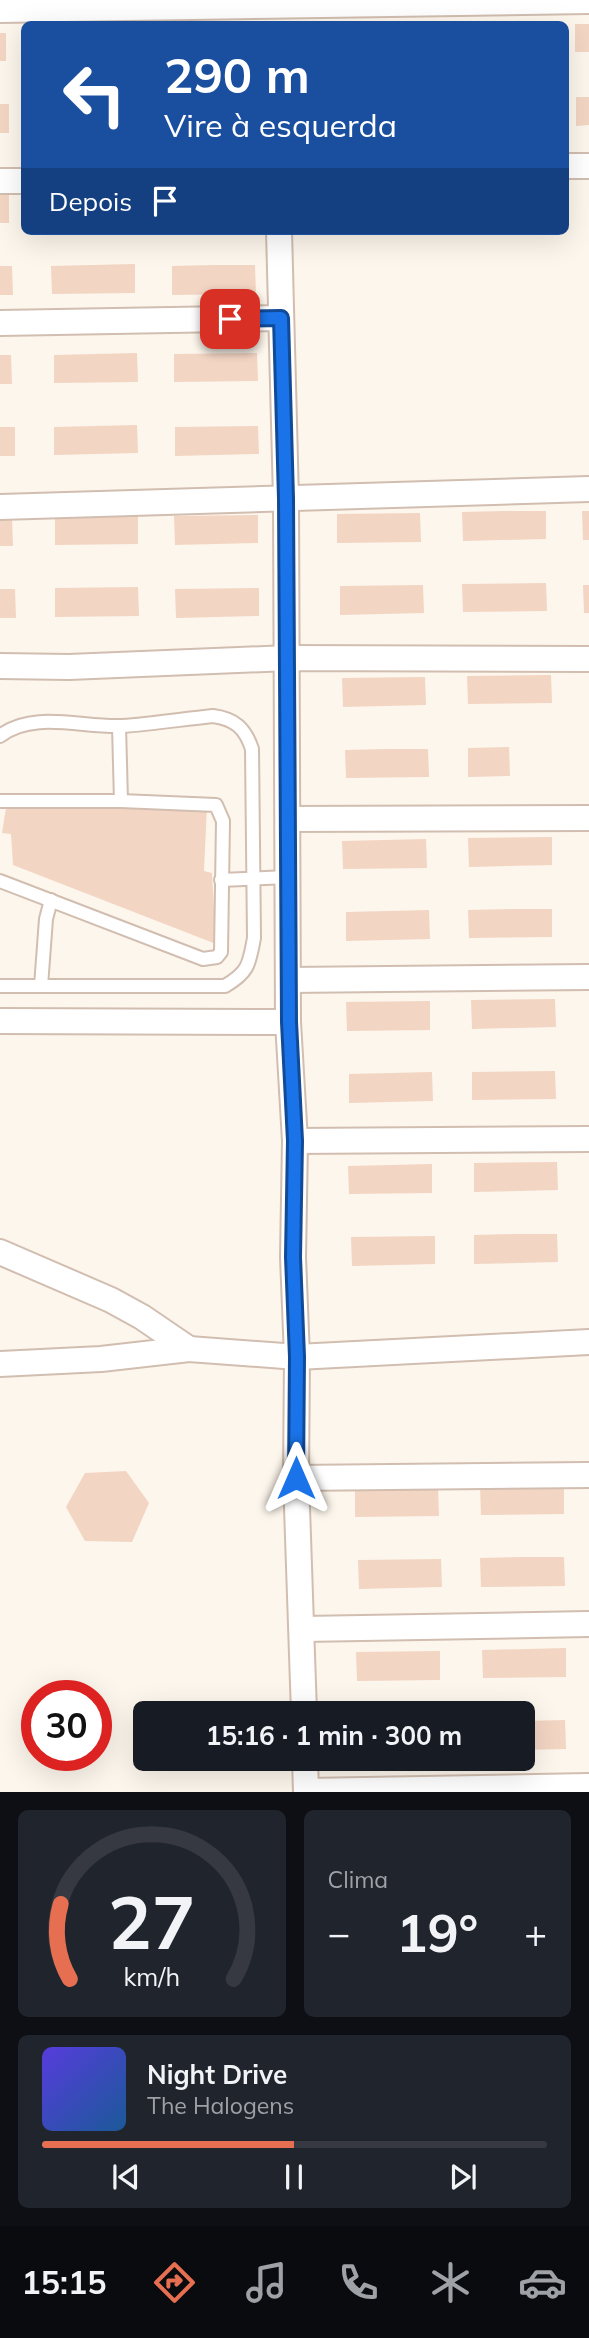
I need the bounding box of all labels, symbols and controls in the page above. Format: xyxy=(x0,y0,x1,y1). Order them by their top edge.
text: 290 m xyxy=(164,44,310,105)
icon: left xyxy=(49,49,140,140)
text: Vire à esquerda xyxy=(164,105,397,145)
icon: arrive xyxy=(146,182,184,220)
text: Depois xyxy=(49,185,132,218)
pin xyxy=(200,289,260,349)
icon: arrive xyxy=(211,300,249,338)
position arrow xyxy=(259,1441,333,1515)
speed limit sign: 30 xyxy=(21,1680,112,1771)
text: 15:16 · 1 min · 300 m xyxy=(206,1719,462,1752)
text: Clima xyxy=(328,1865,388,1894)
text: 27 xyxy=(108,1877,195,1968)
text: 19° xyxy=(396,1900,478,1965)
text: − xyxy=(328,1909,350,1957)
text: + xyxy=(524,1909,547,1957)
text: km/h xyxy=(123,1961,180,1992)
text: Night Drive xyxy=(147,2058,287,2091)
text: The Halogens xyxy=(147,2091,294,2120)
icon: previous xyxy=(107,2158,145,2196)
icon: pause xyxy=(275,2158,313,2196)
icon: next xyxy=(444,2158,482,2196)
icon: directions xyxy=(150,2258,199,2307)
icon: music xyxy=(242,2258,291,2307)
icon: phone xyxy=(334,2258,383,2307)
icon: climate xyxy=(426,2258,475,2307)
icon: car xyxy=(518,2258,567,2307)
text: 15:15 xyxy=(22,2262,106,2302)

